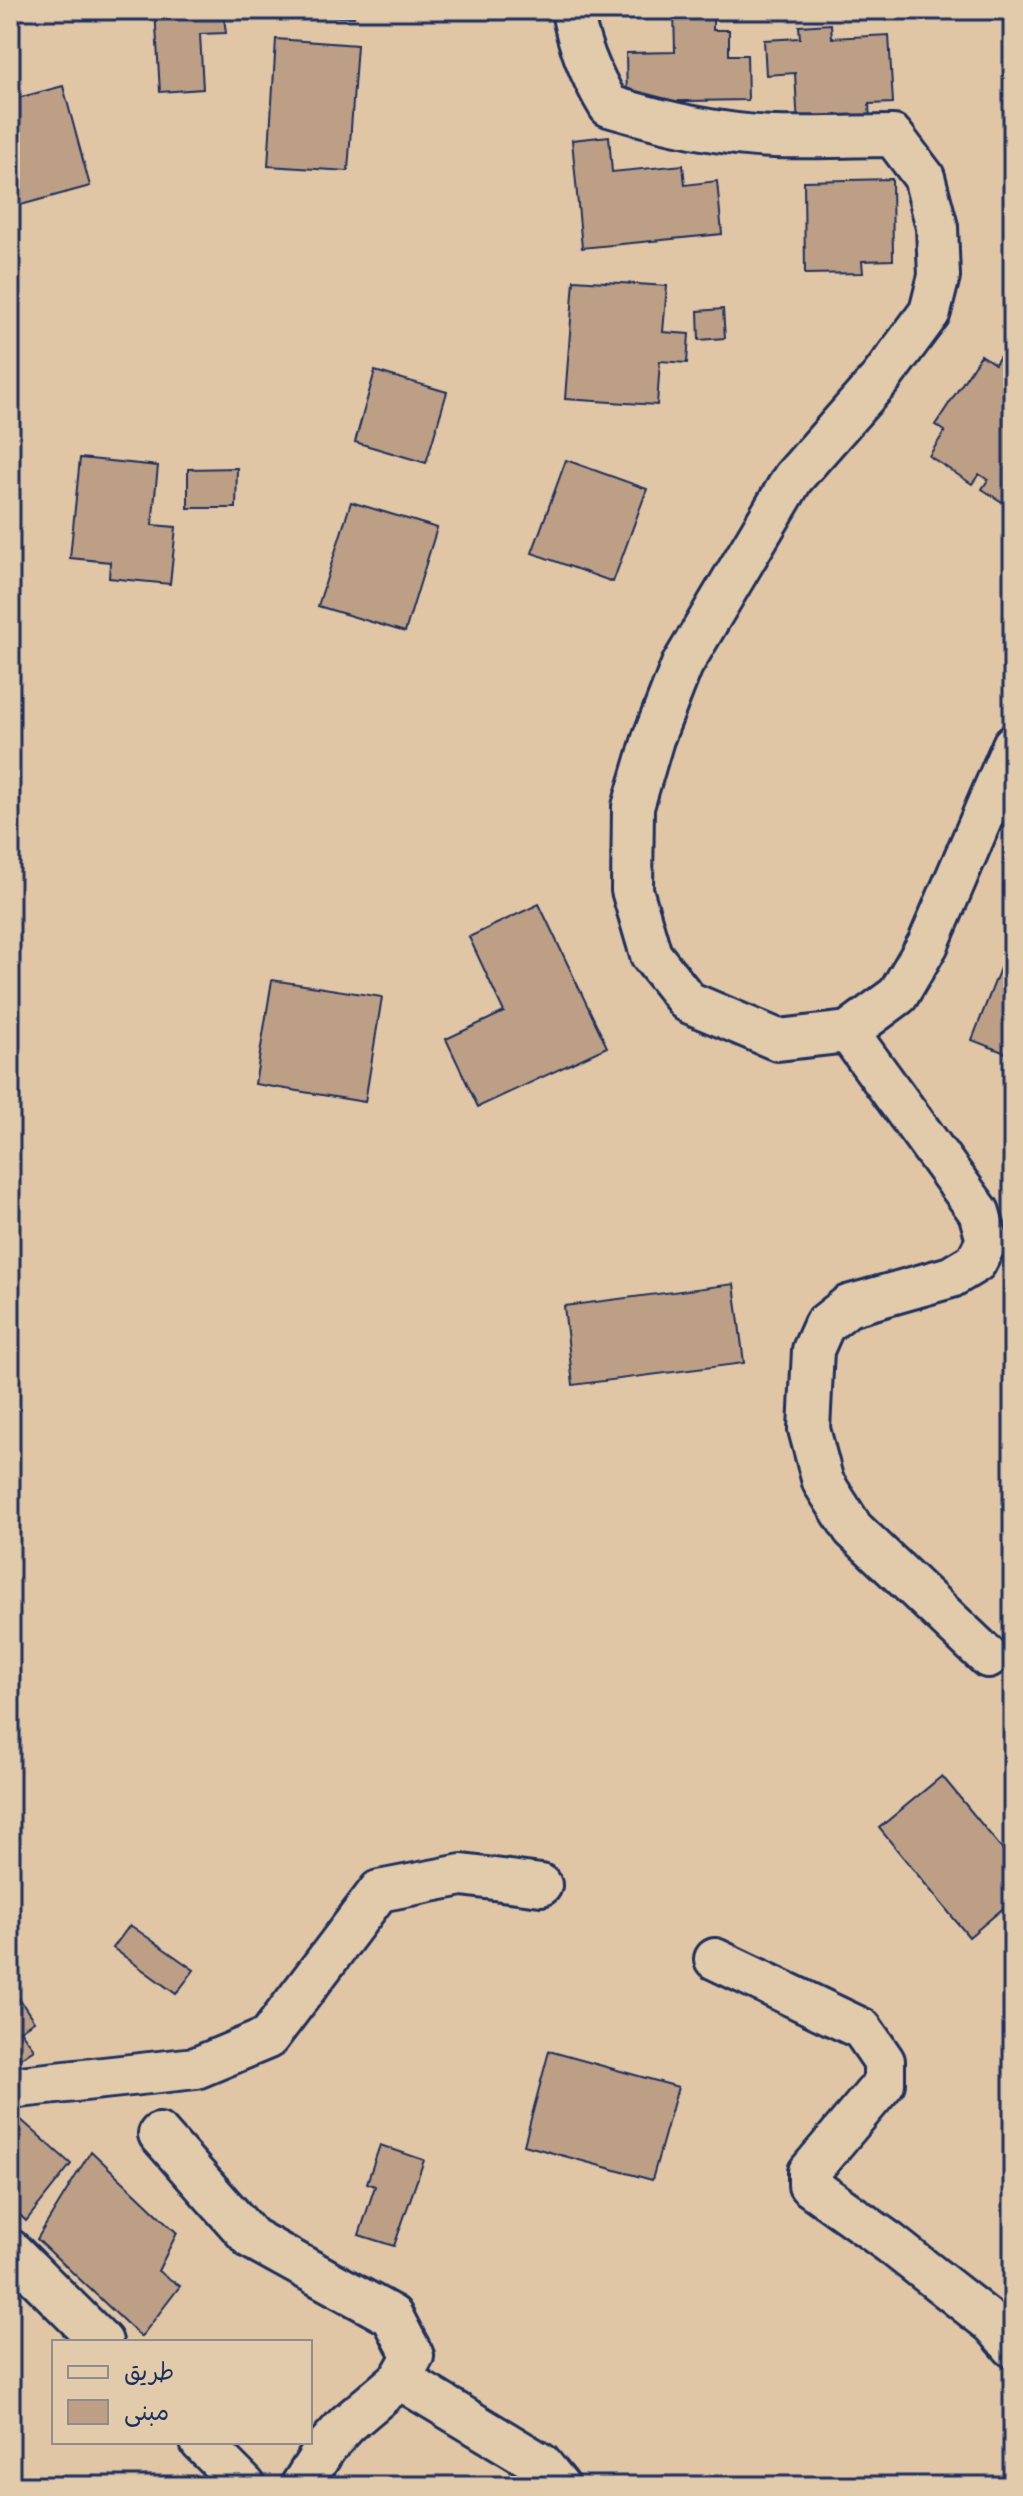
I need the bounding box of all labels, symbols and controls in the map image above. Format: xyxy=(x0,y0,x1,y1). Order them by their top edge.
legend xyxy=(52,2340,312,2444)
text: طريق xyxy=(124,2354,174,2393)
text: مبنى xyxy=(124,2394,169,2433)

